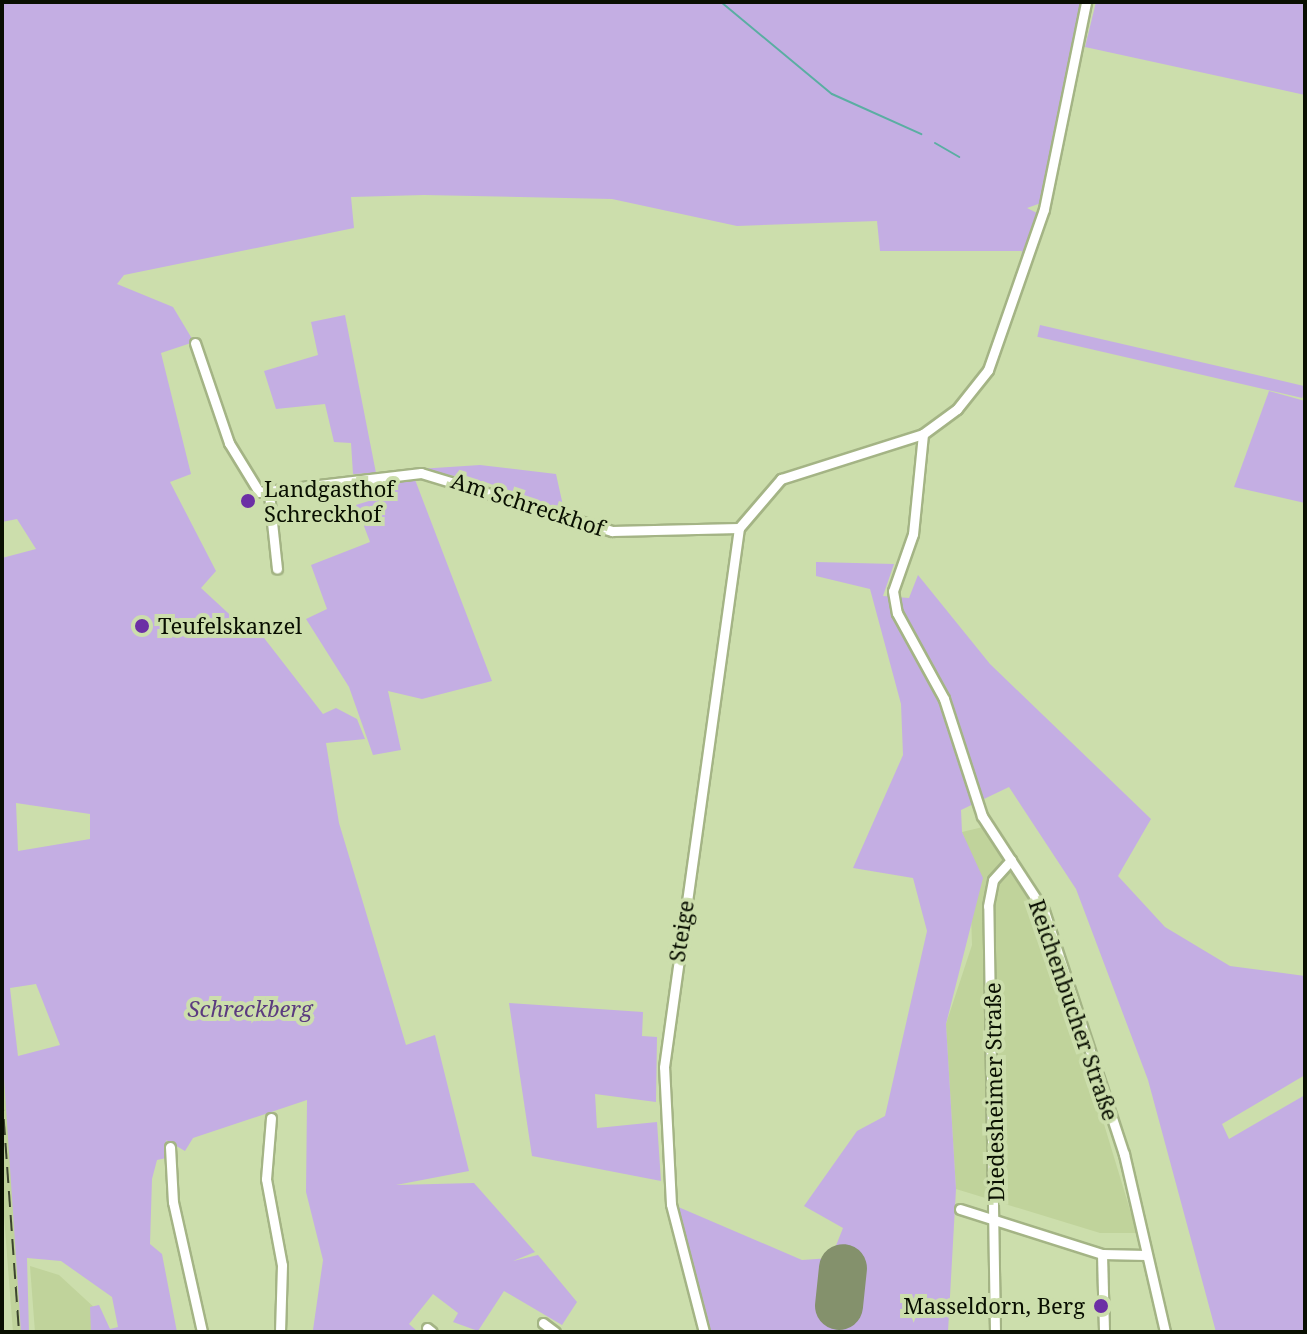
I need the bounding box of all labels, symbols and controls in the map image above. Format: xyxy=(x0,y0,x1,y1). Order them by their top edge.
street label: Am Schreckhof xyxy=(448,467,608,541)
place label: Landgasthof Schreckhof xyxy=(264,475,394,526)
marker: Landgasthof Schreckhof xyxy=(239,492,257,510)
place label: Teufelskanzel xyxy=(158,613,302,639)
marker: Teufelskanzel xyxy=(133,617,151,635)
street label: Reichenbucher Straße xyxy=(1024,896,1124,1124)
street label: Steige xyxy=(663,898,699,964)
street label: Diedesheimer Straße xyxy=(979,982,1009,1202)
park label: Schreckberg xyxy=(187,996,313,1022)
place label: Masseldorn, Berg xyxy=(903,1293,1085,1319)
marker: Masseldorn, Berg xyxy=(1092,1297,1110,1315)

